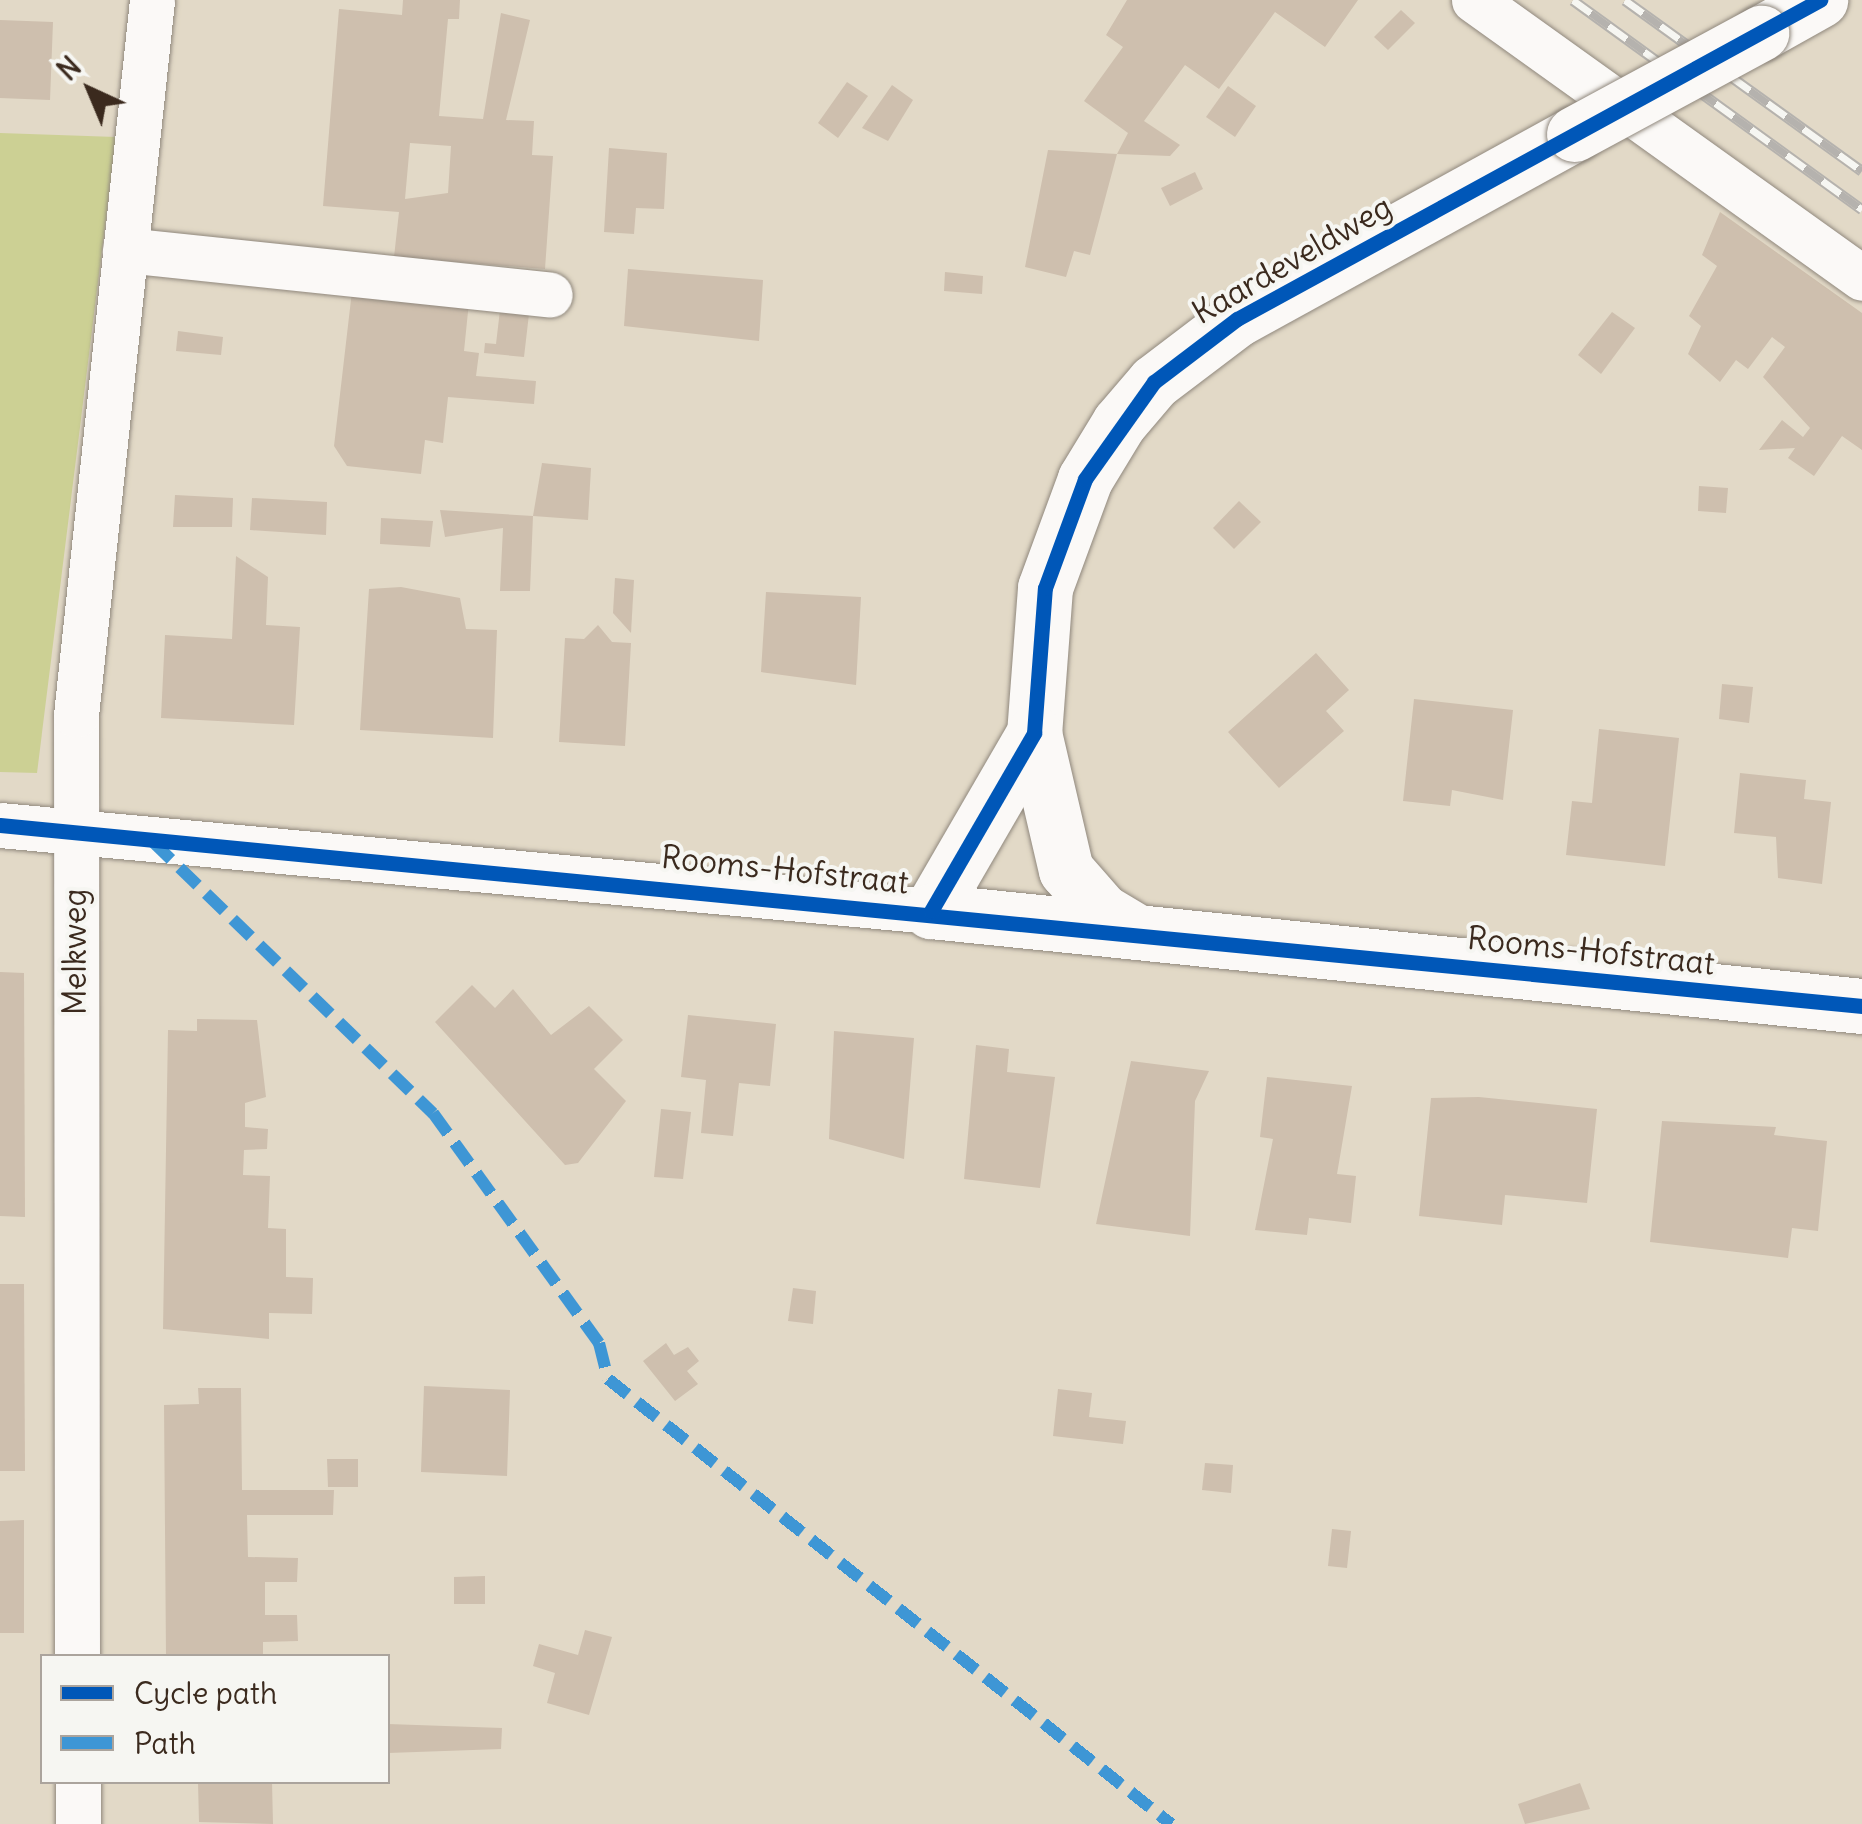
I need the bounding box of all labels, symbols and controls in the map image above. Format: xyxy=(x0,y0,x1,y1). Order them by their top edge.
north arrow xyxy=(40,40,140,140)
text: N xyxy=(50,49,89,88)
street label: Kaardeveldweg xyxy=(1186,187,1398,333)
street label: Rooms-Hofstraat xyxy=(659,838,911,902)
street label: Melkweg xyxy=(56,889,94,1015)
street label: Rooms-Hofstraat xyxy=(1465,919,1717,983)
legend xyxy=(40,1654,390,1784)
text: Cycle path xyxy=(134,1674,277,1712)
text: Path xyxy=(134,1724,196,1762)

